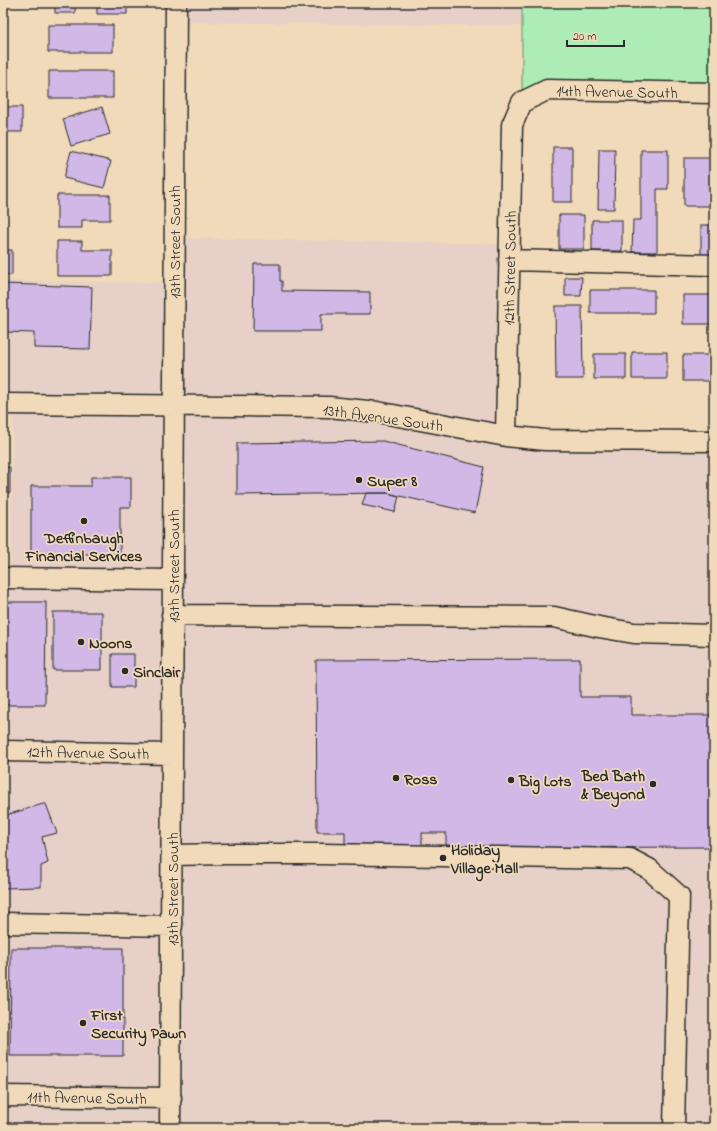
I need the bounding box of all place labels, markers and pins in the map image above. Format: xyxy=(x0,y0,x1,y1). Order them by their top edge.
place label: Super 8 xyxy=(367,470,417,494)
marker: Super 8 xyxy=(354,475,364,485)
marker: Deffinbaugh Financial Services xyxy=(79,516,89,526)
place label: Deffinbaugh Financial Services xyxy=(25,527,142,569)
place label: Noons xyxy=(89,632,132,656)
marker: Noons xyxy=(76,637,86,647)
place label: Sinclair xyxy=(133,661,181,685)
marker: Sinclair xyxy=(120,666,130,676)
place label: Bed Bath & Beyond xyxy=(580,765,645,808)
place label: Ross xyxy=(403,768,437,792)
place label: Big Lots xyxy=(518,770,572,795)
marker: Ross xyxy=(391,773,401,783)
marker: Big Lots xyxy=(506,775,516,785)
marker: Bed Bath & Beyond xyxy=(648,779,658,789)
place label: Holiday Village Mall xyxy=(450,839,519,882)
marker: Holiday Village Mall xyxy=(438,853,448,863)
place label: First Security Pawn xyxy=(90,1004,186,1047)
marker: First Security Pawn xyxy=(78,1018,88,1028)

